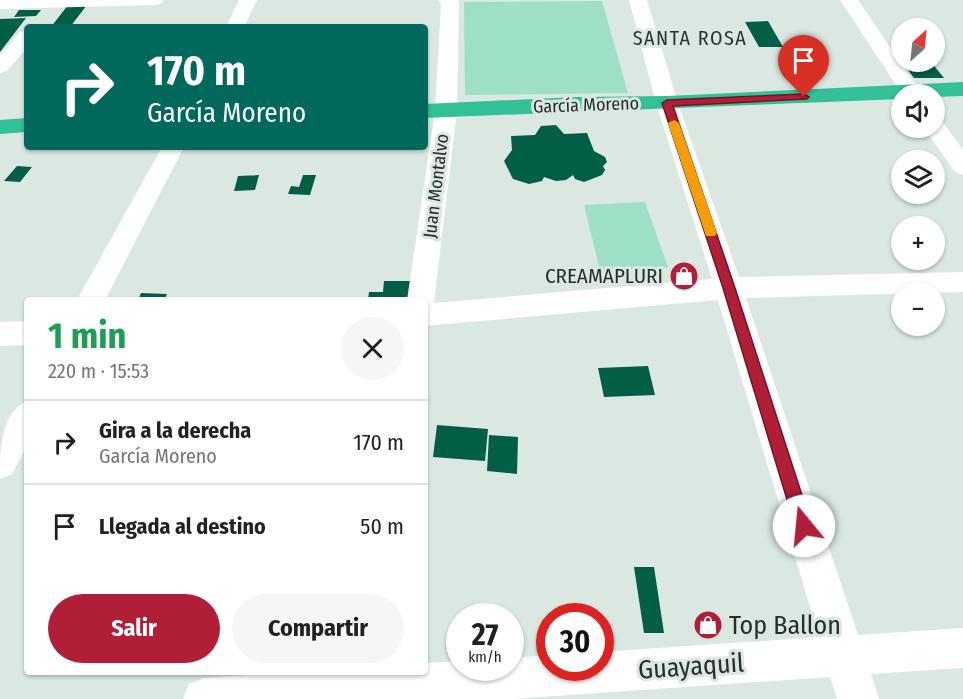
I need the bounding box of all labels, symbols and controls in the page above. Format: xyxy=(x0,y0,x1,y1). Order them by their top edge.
north arrow xyxy=(891,18,945,72)
map controls xyxy=(891,18,945,336)
district label: SANTA ROSA xyxy=(633,26,747,50)
pin xyxy=(778,35,829,97)
icon: arrive xyxy=(787,44,820,77)
text: 170 m xyxy=(147,46,246,96)
icon: right xyxy=(48,48,126,126)
button: sound xyxy=(891,84,945,138)
street label: García Moreno xyxy=(533,92,639,118)
text: García Moreno xyxy=(147,97,306,129)
street label: Juan Montalvo xyxy=(419,133,453,239)
button: layers xyxy=(891,150,945,204)
button: + xyxy=(891,216,945,270)
shop icon: CREAMAPLURI xyxy=(668,260,700,292)
place label: CREAMAPLURI xyxy=(545,263,663,289)
button: − xyxy=(891,282,945,336)
text: 1 min xyxy=(48,314,126,358)
button: close xyxy=(341,317,404,380)
text: 220 m · 15:53 xyxy=(48,359,149,383)
text: Gira a la derecha xyxy=(99,417,251,444)
icon: right xyxy=(48,426,81,459)
text: 170 m xyxy=(353,429,404,456)
text: García Moreno xyxy=(99,444,217,468)
position arrow xyxy=(772,494,836,558)
icon: arrive xyxy=(48,510,81,543)
text: Llegada al destino xyxy=(99,513,266,540)
text: 50 m xyxy=(360,513,404,540)
button: Salir xyxy=(48,594,220,663)
button: Compartir xyxy=(232,594,404,663)
speed limit sign: 30 xyxy=(536,603,614,681)
shop icon: Top Ballon xyxy=(692,609,724,641)
place label: Top Ballon xyxy=(729,610,841,641)
text: 27 xyxy=(472,617,498,653)
street label: Guayaquil xyxy=(637,647,745,686)
text: km/h xyxy=(468,648,502,666)

